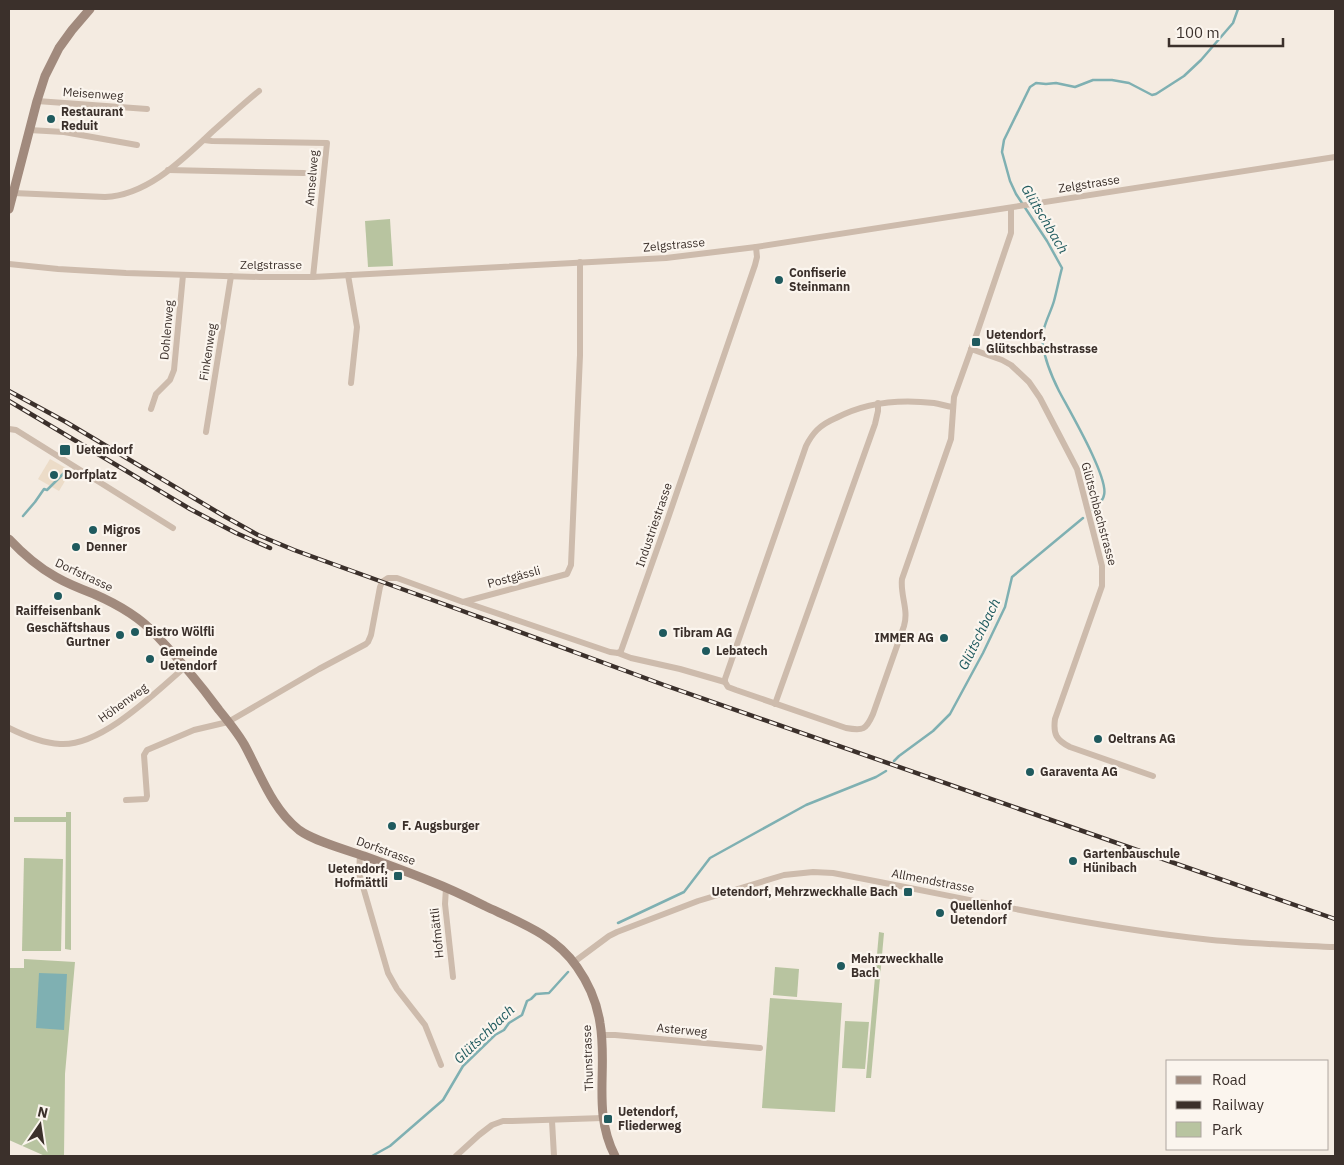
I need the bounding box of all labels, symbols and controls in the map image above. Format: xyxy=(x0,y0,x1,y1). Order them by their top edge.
scale bar xyxy=(1169,15,1283,47)
text: 100 m xyxy=(1176,23,1220,42)
street label: Meisenweg xyxy=(62,84,124,103)
place label: Restaurant Reduit xyxy=(61,104,124,133)
marker: Restaurant Reduit xyxy=(45,113,57,125)
street label: Amselweg xyxy=(302,149,321,206)
street label: Zelgstrasse xyxy=(1057,171,1121,196)
water label: Glütschbach xyxy=(1017,181,1073,257)
street label: Zelgstrasse xyxy=(642,234,706,255)
street label: Zelgstrasse xyxy=(240,257,302,272)
place label: Confiserie Steinmann xyxy=(789,265,850,294)
marker: Confiserie Steinmann xyxy=(773,274,785,286)
street label: Dohlenweg xyxy=(156,299,177,361)
street label: Finkenweg xyxy=(196,321,220,382)
place label: Uetendorf, Glütschbachstrasse xyxy=(986,327,1098,356)
marker: Uetendorf, Glütschbachstrasse xyxy=(970,336,982,348)
place label: Uetendorf xyxy=(76,442,134,457)
marker: Uetendorf xyxy=(58,443,72,457)
street label: Glütschbachstrasse xyxy=(1078,460,1121,568)
place label: Dorfplatz xyxy=(64,467,117,482)
marker: Dorfplatz xyxy=(48,469,60,481)
street label: Industriestrasse xyxy=(632,480,675,569)
place label: Migros xyxy=(103,522,141,537)
marker: Migros xyxy=(87,524,99,536)
place label: Denner xyxy=(86,539,127,554)
marker: Denner xyxy=(70,541,82,553)
street label: Dorfstrasse xyxy=(53,555,116,595)
street label: Postgässli xyxy=(486,562,542,591)
marker: Raiffeisenbank xyxy=(52,590,64,602)
water label: Glütschbach xyxy=(954,595,1004,673)
place label: Raiffeisenbank xyxy=(15,603,101,618)
place label: Geschäftshaus Gurtner xyxy=(26,620,110,649)
place label: Bistro Wölfli xyxy=(145,624,215,639)
place label: Tibram AG xyxy=(673,625,732,640)
marker: Bistro Wölfli xyxy=(129,626,141,638)
marker: Tibram AG xyxy=(657,627,669,639)
marker: Geschäftshaus Gurtner xyxy=(114,629,126,641)
place label: IMMER AG xyxy=(874,630,934,645)
marker: IMMER AG xyxy=(938,632,950,644)
place label: Lebatech xyxy=(716,643,768,658)
place label: Gemeinde Uetendorf xyxy=(160,644,218,673)
marker: Lebatech xyxy=(700,645,712,657)
marker: Gemeinde Uetendorf xyxy=(144,653,156,665)
street label: Höhenweg xyxy=(95,679,151,726)
place label: Oeltrans AG xyxy=(1108,731,1176,746)
marker: Oeltrans AG xyxy=(1092,733,1104,745)
place label: Garaventa AG xyxy=(1040,764,1118,779)
marker: Garaventa AG xyxy=(1024,766,1036,778)
place label: F. Augsburger xyxy=(402,818,480,833)
marker: F. Augsburger xyxy=(386,820,398,832)
street label: Dorfstrasse xyxy=(354,833,418,868)
place label: Gartenbauschule Hünibach xyxy=(1083,846,1180,875)
marker: Gartenbauschule Hünibach xyxy=(1067,855,1079,867)
place label: Uetendorf, Hofmättli xyxy=(328,861,388,890)
street label: Allmendstrasse xyxy=(890,865,976,896)
marker: Uetendorf, Hofmättli xyxy=(392,870,404,882)
place label: Uetendorf, Mehrzweckhalle Bach xyxy=(711,884,898,899)
marker: Uetendorf, Mehrzweckhalle Bach xyxy=(902,886,914,898)
place label: Quellenhof Uetendorf xyxy=(950,898,1012,927)
street label: Hofmättli xyxy=(426,907,447,959)
marker: Quellenhof Uetendorf xyxy=(934,907,946,919)
place label: Mehrzweckhalle Bach xyxy=(851,951,944,980)
marker: Mehrzweckhalle Bach xyxy=(835,960,847,972)
water label: Glütschbach xyxy=(450,1001,518,1067)
street label: Asterweg xyxy=(656,1020,709,1039)
street label: Thunstrasse xyxy=(579,1024,596,1091)
legend xyxy=(1166,1060,1329,1150)
text: Road xyxy=(1212,1070,1247,1089)
text: Railway xyxy=(1212,1095,1265,1114)
north arrow xyxy=(15,1100,65,1150)
text: N xyxy=(36,1102,50,1122)
place label: Uetendorf, Fliederweg xyxy=(618,1104,681,1133)
marker: Uetendorf, Fliederweg xyxy=(602,1113,614,1125)
text: Park xyxy=(1212,1120,1242,1139)

